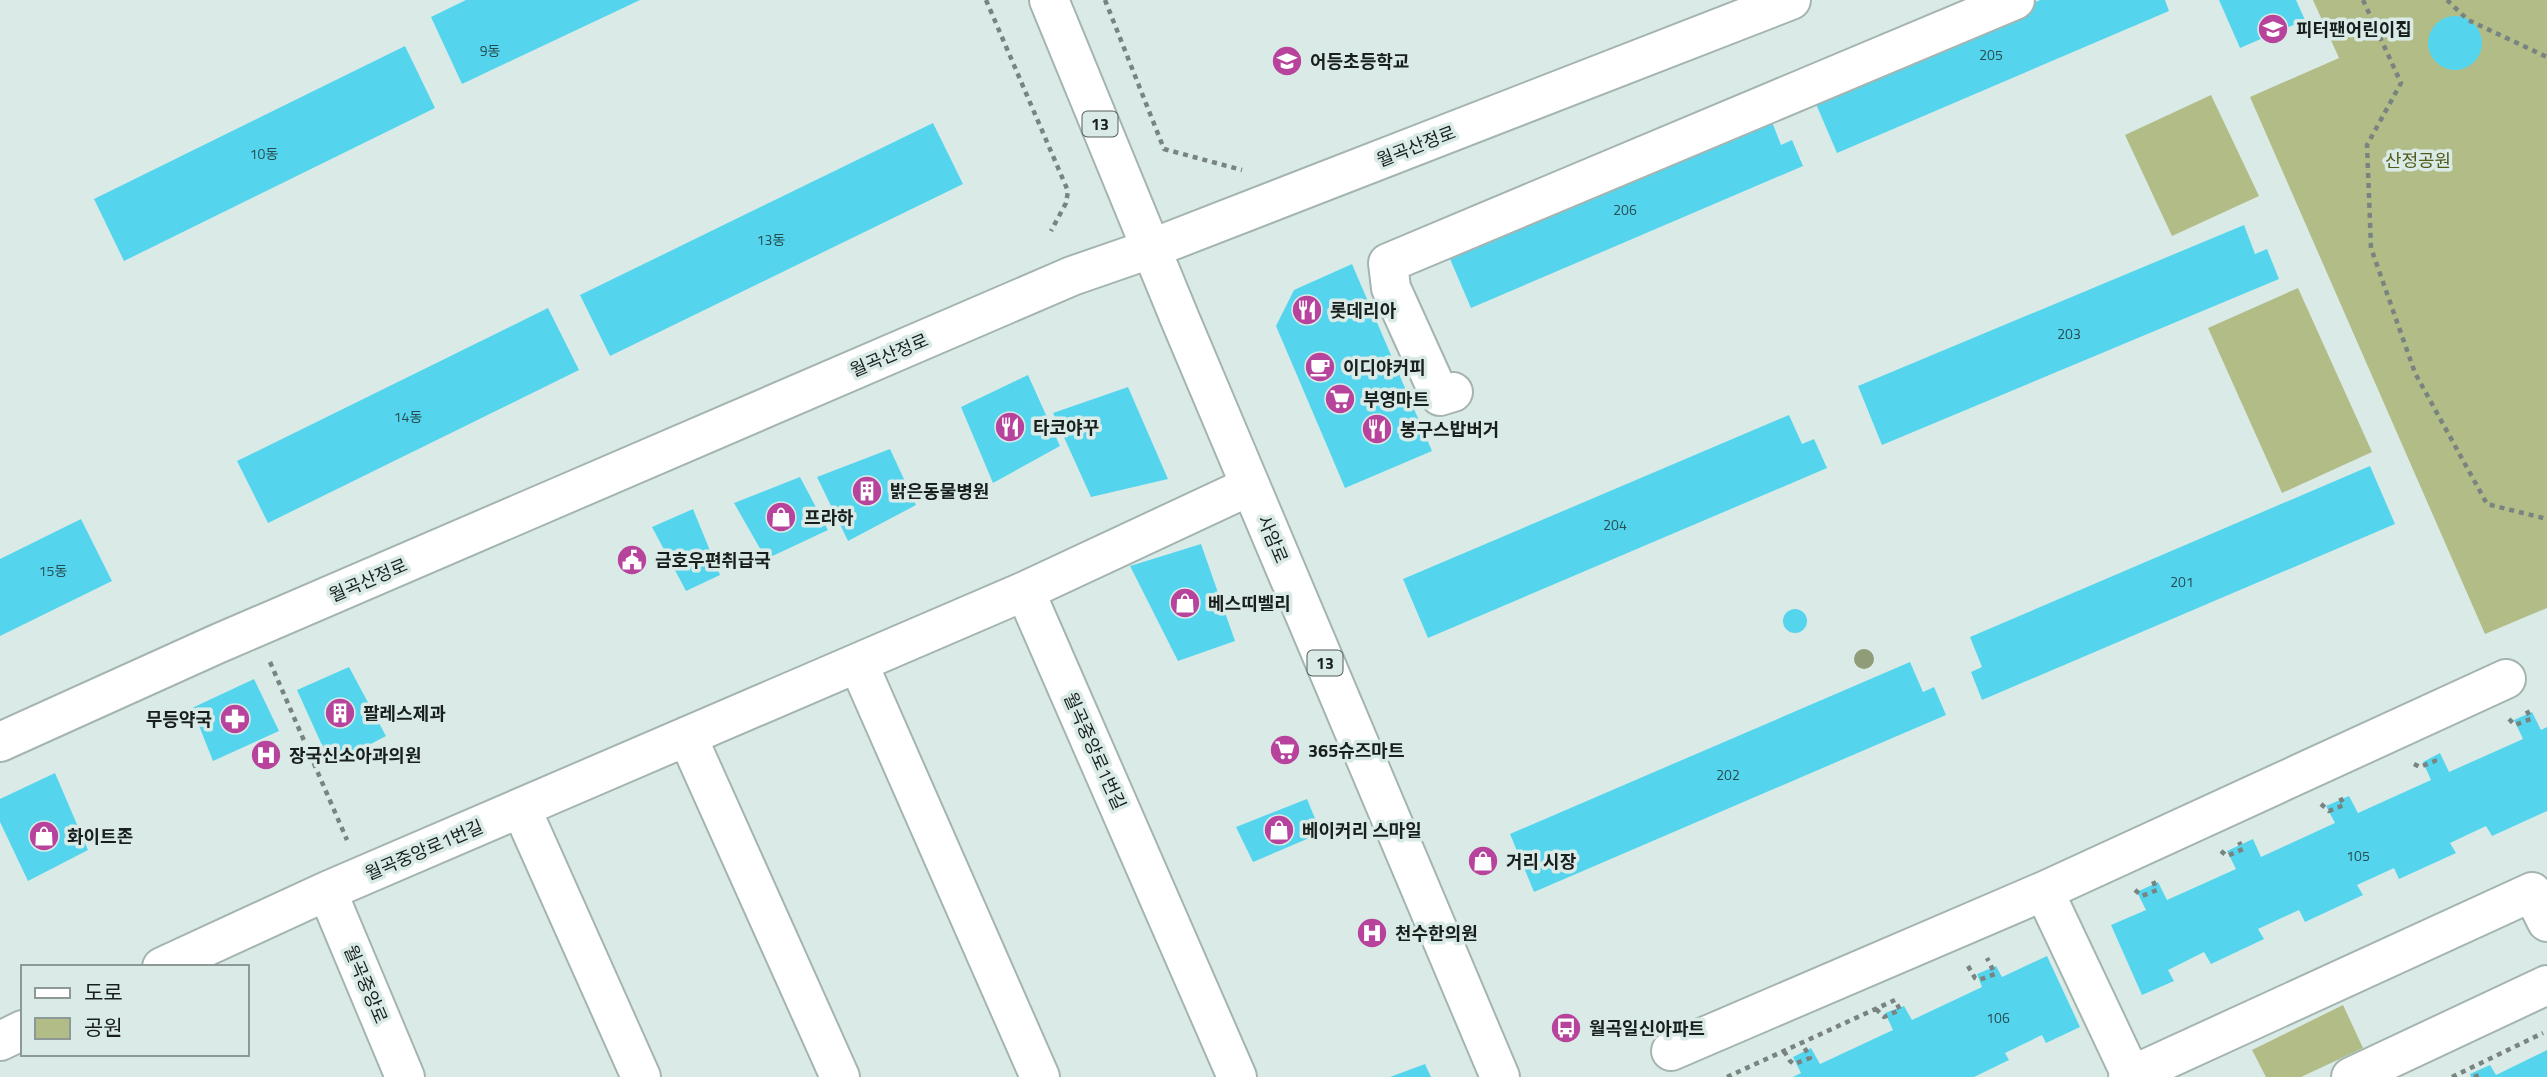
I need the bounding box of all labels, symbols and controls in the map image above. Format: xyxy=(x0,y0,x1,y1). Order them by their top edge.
school or university icon: 피터팬어린이집 xyxy=(2256,12,2290,46)
place label: 피터팬어린이집 xyxy=(2296,16,2412,43)
house number: 9동 xyxy=(480,40,500,61)
school or university icon: 어등초등학교 xyxy=(1270,44,1304,78)
house number: 205 xyxy=(1979,44,2003,65)
place label: 어등초등학교 xyxy=(1310,48,1409,75)
road number: 13 xyxy=(1082,112,1118,136)
street label: 월곡산정로 xyxy=(1373,119,1459,173)
house number: 10동 xyxy=(250,143,278,164)
park label: 산정공원 xyxy=(2385,147,2451,174)
house number: 206 xyxy=(1613,199,1637,220)
house number: 13동 xyxy=(757,229,785,250)
restaurant icon: 롯데리아 xyxy=(1290,293,1324,327)
place label: 롯데리아 xyxy=(1330,297,1397,324)
house number: 203 xyxy=(2057,323,2081,344)
street label: 월곡산정로 xyxy=(846,326,932,384)
cafe icon: 이디야커피 xyxy=(1303,350,1337,384)
place label: 이디야커피 xyxy=(1343,354,1426,381)
supermarket icon: 부영마트 xyxy=(1323,382,1357,416)
place label: 부영마트 xyxy=(1363,386,1429,413)
house number: 14동 xyxy=(394,406,422,427)
restaurant icon: 타코야꾸 xyxy=(993,410,1027,444)
restaurant icon: 봉구스밥버거 xyxy=(1360,412,1394,446)
place label: 타코야꾸 xyxy=(1033,414,1099,441)
place label: 봉구스밥버거 xyxy=(1400,416,1499,443)
building icon: 밝은동물병원 xyxy=(850,474,884,508)
place label: 밝은동물병원 xyxy=(890,478,989,505)
shop icon: 프라하 xyxy=(764,500,798,534)
place label: 프라하 xyxy=(804,504,854,531)
street label: 사암로 xyxy=(1251,511,1295,567)
house number: 204 xyxy=(1603,514,1627,535)
public building icon: 금호우편취급국 xyxy=(615,543,649,577)
place label: 금호우편취급국 xyxy=(655,547,771,574)
street label: 월곡산정로 xyxy=(325,551,411,609)
house number: 15동 xyxy=(39,560,67,581)
house number: 201 xyxy=(2170,571,2194,592)
shop icon: 베스띠벨리 xyxy=(1168,586,1202,620)
place label: 베스띠벨리 xyxy=(1208,590,1291,617)
road number: 13 xyxy=(1308,650,1342,676)
street label: 월곡중앙로1번길 xyxy=(1057,688,1133,814)
building icon: 팔레스제과 xyxy=(323,696,357,730)
place label: 팔레스제과 xyxy=(363,700,446,727)
pharmacy icon: 무등약국 xyxy=(218,702,252,736)
place label: 무등약국 xyxy=(146,706,212,733)
supermarket icon: 365슈즈마트 xyxy=(1268,733,1302,767)
place label: 365슈즈마트 xyxy=(1308,737,1404,764)
hospital icon: 장국신소아과의원 xyxy=(249,738,283,772)
place label: 장국신소아과의원 xyxy=(289,742,421,769)
house number: 202 xyxy=(1716,764,1740,785)
street label: 월곡중앙로1번길 xyxy=(361,813,487,887)
shop icon: 베이커리 스마일 xyxy=(1262,813,1296,847)
place label: 베이커리 스마일 xyxy=(1302,817,1422,844)
shop icon: 화이트존 xyxy=(27,819,61,853)
place label: 화이트존 xyxy=(67,823,133,850)
shop icon: 거리 시장 xyxy=(1466,844,1500,878)
house number: 105 xyxy=(2346,845,2370,866)
place label: 거리 시장 xyxy=(1506,848,1577,875)
hospital icon: 천수한의원 xyxy=(1355,916,1389,950)
place label: 천수한의원 xyxy=(1395,920,1478,947)
street label: 월곡중앙로 xyxy=(337,941,395,1027)
legend xyxy=(21,965,248,1056)
text: 도로 xyxy=(84,976,123,1008)
house number: 106 xyxy=(1986,1007,2010,1028)
text: 공원 xyxy=(84,1011,123,1043)
bus stop icon: 월곡일신아파트 xyxy=(1549,1011,1583,1045)
place label: 월곡일신아파트 xyxy=(1589,1015,1705,1042)

